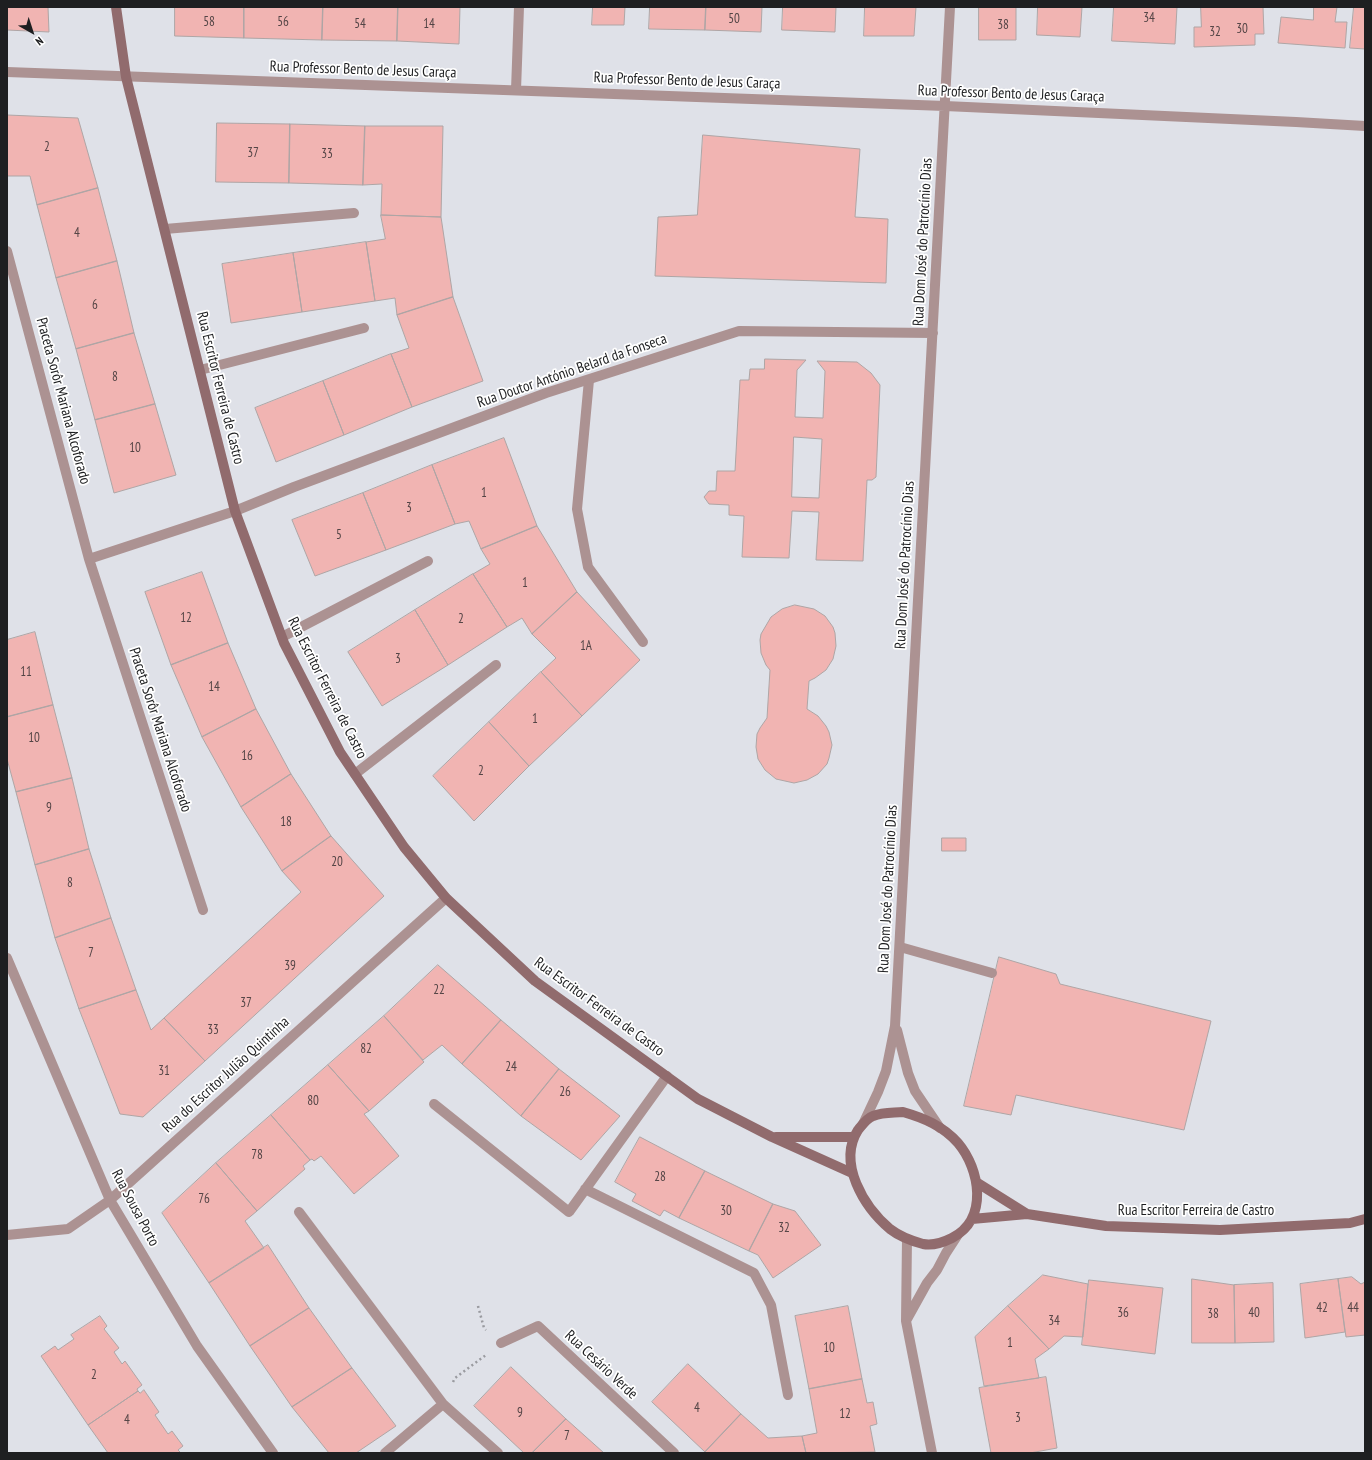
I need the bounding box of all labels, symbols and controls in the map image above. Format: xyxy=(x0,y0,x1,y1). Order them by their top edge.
house number: 34 xyxy=(1143,10,1155,26)
house number: 50 xyxy=(728,11,740,27)
north arrow xyxy=(12,12,52,52)
house number: 58 xyxy=(203,14,215,30)
house number: 56 xyxy=(277,14,289,30)
house number: 54 xyxy=(354,16,366,32)
house number: 14 xyxy=(423,16,435,32)
house number: 38 xyxy=(997,17,1009,33)
house number: 30 xyxy=(1236,21,1248,37)
house number: 32 xyxy=(1209,24,1221,40)
text: N xyxy=(33,34,46,49)
street label: Rua Professor Bento de Jesus Caraça xyxy=(269,58,457,82)
street label: Rua Professor Bento de Jesus Caraça xyxy=(593,69,781,93)
street label: Rua Professor Bento de Jesus Caraça xyxy=(917,82,1105,106)
house number: 2 xyxy=(44,139,50,155)
house number: 37 xyxy=(247,145,259,161)
house number: 33 xyxy=(321,146,333,162)
street label: Rua Dom José do Patrocínio Dias xyxy=(910,158,936,326)
house number: 4 xyxy=(74,225,80,241)
house number: 6 xyxy=(92,297,98,313)
street label: Rua Escritor Ferreira de Castro xyxy=(192,310,248,466)
street label: Praceta Sorôr Mariana Alcoforado xyxy=(32,316,94,486)
street label: Rua Doutor António Belard da Fonseca xyxy=(475,330,669,412)
house number: 8 xyxy=(112,369,118,385)
house number: 10 xyxy=(129,440,141,456)
street label: Rua Dom José do Patrocínio Dias xyxy=(892,481,918,649)
house number: 1 xyxy=(481,485,487,501)
house number: 3 xyxy=(406,500,412,516)
house number: 5 xyxy=(336,527,342,543)
house number: 1 xyxy=(522,575,528,591)
house number: 12 xyxy=(180,610,192,626)
house number: 2 xyxy=(458,611,464,627)
street label: Rua Escritor Ferreira de Castro xyxy=(283,614,371,762)
house number: 1A xyxy=(580,638,592,654)
street label: Praceta Sorôr Mariana Alcoforado xyxy=(125,646,195,814)
house number: 3 xyxy=(395,651,401,667)
house number: 11 xyxy=(20,664,32,680)
house number: 14 xyxy=(208,679,220,695)
house number: 1 xyxy=(532,711,538,727)
house number: 10 xyxy=(28,730,40,746)
house number: 16 xyxy=(241,748,253,764)
house number: 2 xyxy=(478,763,484,779)
house number: 9 xyxy=(46,800,52,816)
street label: Rua Dom José do Patrocínio Dias xyxy=(875,805,901,973)
house number: 18 xyxy=(280,814,292,830)
house number: 20 xyxy=(331,854,343,870)
house number: 8 xyxy=(67,875,73,891)
house number: 7 xyxy=(88,945,94,961)
street label: Rua Escritor Ferreira de Castro xyxy=(530,954,668,1060)
house number: 39 xyxy=(284,958,296,974)
house number: 22 xyxy=(433,982,445,998)
house number: 37 xyxy=(240,995,252,1011)
street label: Rua do Escritor Julião Quintinha xyxy=(159,1013,293,1137)
house number: 33 xyxy=(207,1022,219,1038)
house number: 82 xyxy=(360,1041,372,1057)
house number: 24 xyxy=(505,1059,517,1075)
house number: 31 xyxy=(158,1063,170,1079)
house number: 26 xyxy=(559,1084,571,1100)
house number: 80 xyxy=(307,1093,319,1109)
house number: 78 xyxy=(251,1147,263,1163)
street label: Rua Sousa Porto xyxy=(107,1167,163,1249)
house number: 28 xyxy=(654,1169,666,1185)
house number: 76 xyxy=(198,1191,210,1207)
street label: Rua Escritor Ferreira de Castro xyxy=(1118,1202,1274,1220)
house number: 30 xyxy=(720,1203,732,1219)
house number: 32 xyxy=(778,1220,790,1236)
house number: 42 xyxy=(1316,1300,1328,1316)
house number: 44 xyxy=(1347,1300,1359,1316)
house number: 36 xyxy=(1117,1305,1129,1321)
house number: 40 xyxy=(1248,1305,1260,1321)
house number: 38 xyxy=(1207,1306,1219,1322)
house number: 34 xyxy=(1048,1313,1060,1329)
street label: Rua Cesário Verde xyxy=(561,1327,641,1403)
house number: 1 xyxy=(1007,1335,1013,1351)
house number: 10 xyxy=(823,1340,835,1356)
house number: 2 xyxy=(91,1367,97,1383)
house number: 4 xyxy=(694,1400,700,1416)
house number: 9 xyxy=(517,1405,523,1421)
house number: 12 xyxy=(839,1406,851,1422)
house number: 3 xyxy=(1015,1410,1021,1426)
house number: 4 xyxy=(124,1412,130,1428)
house number: 7 xyxy=(564,1428,570,1444)

